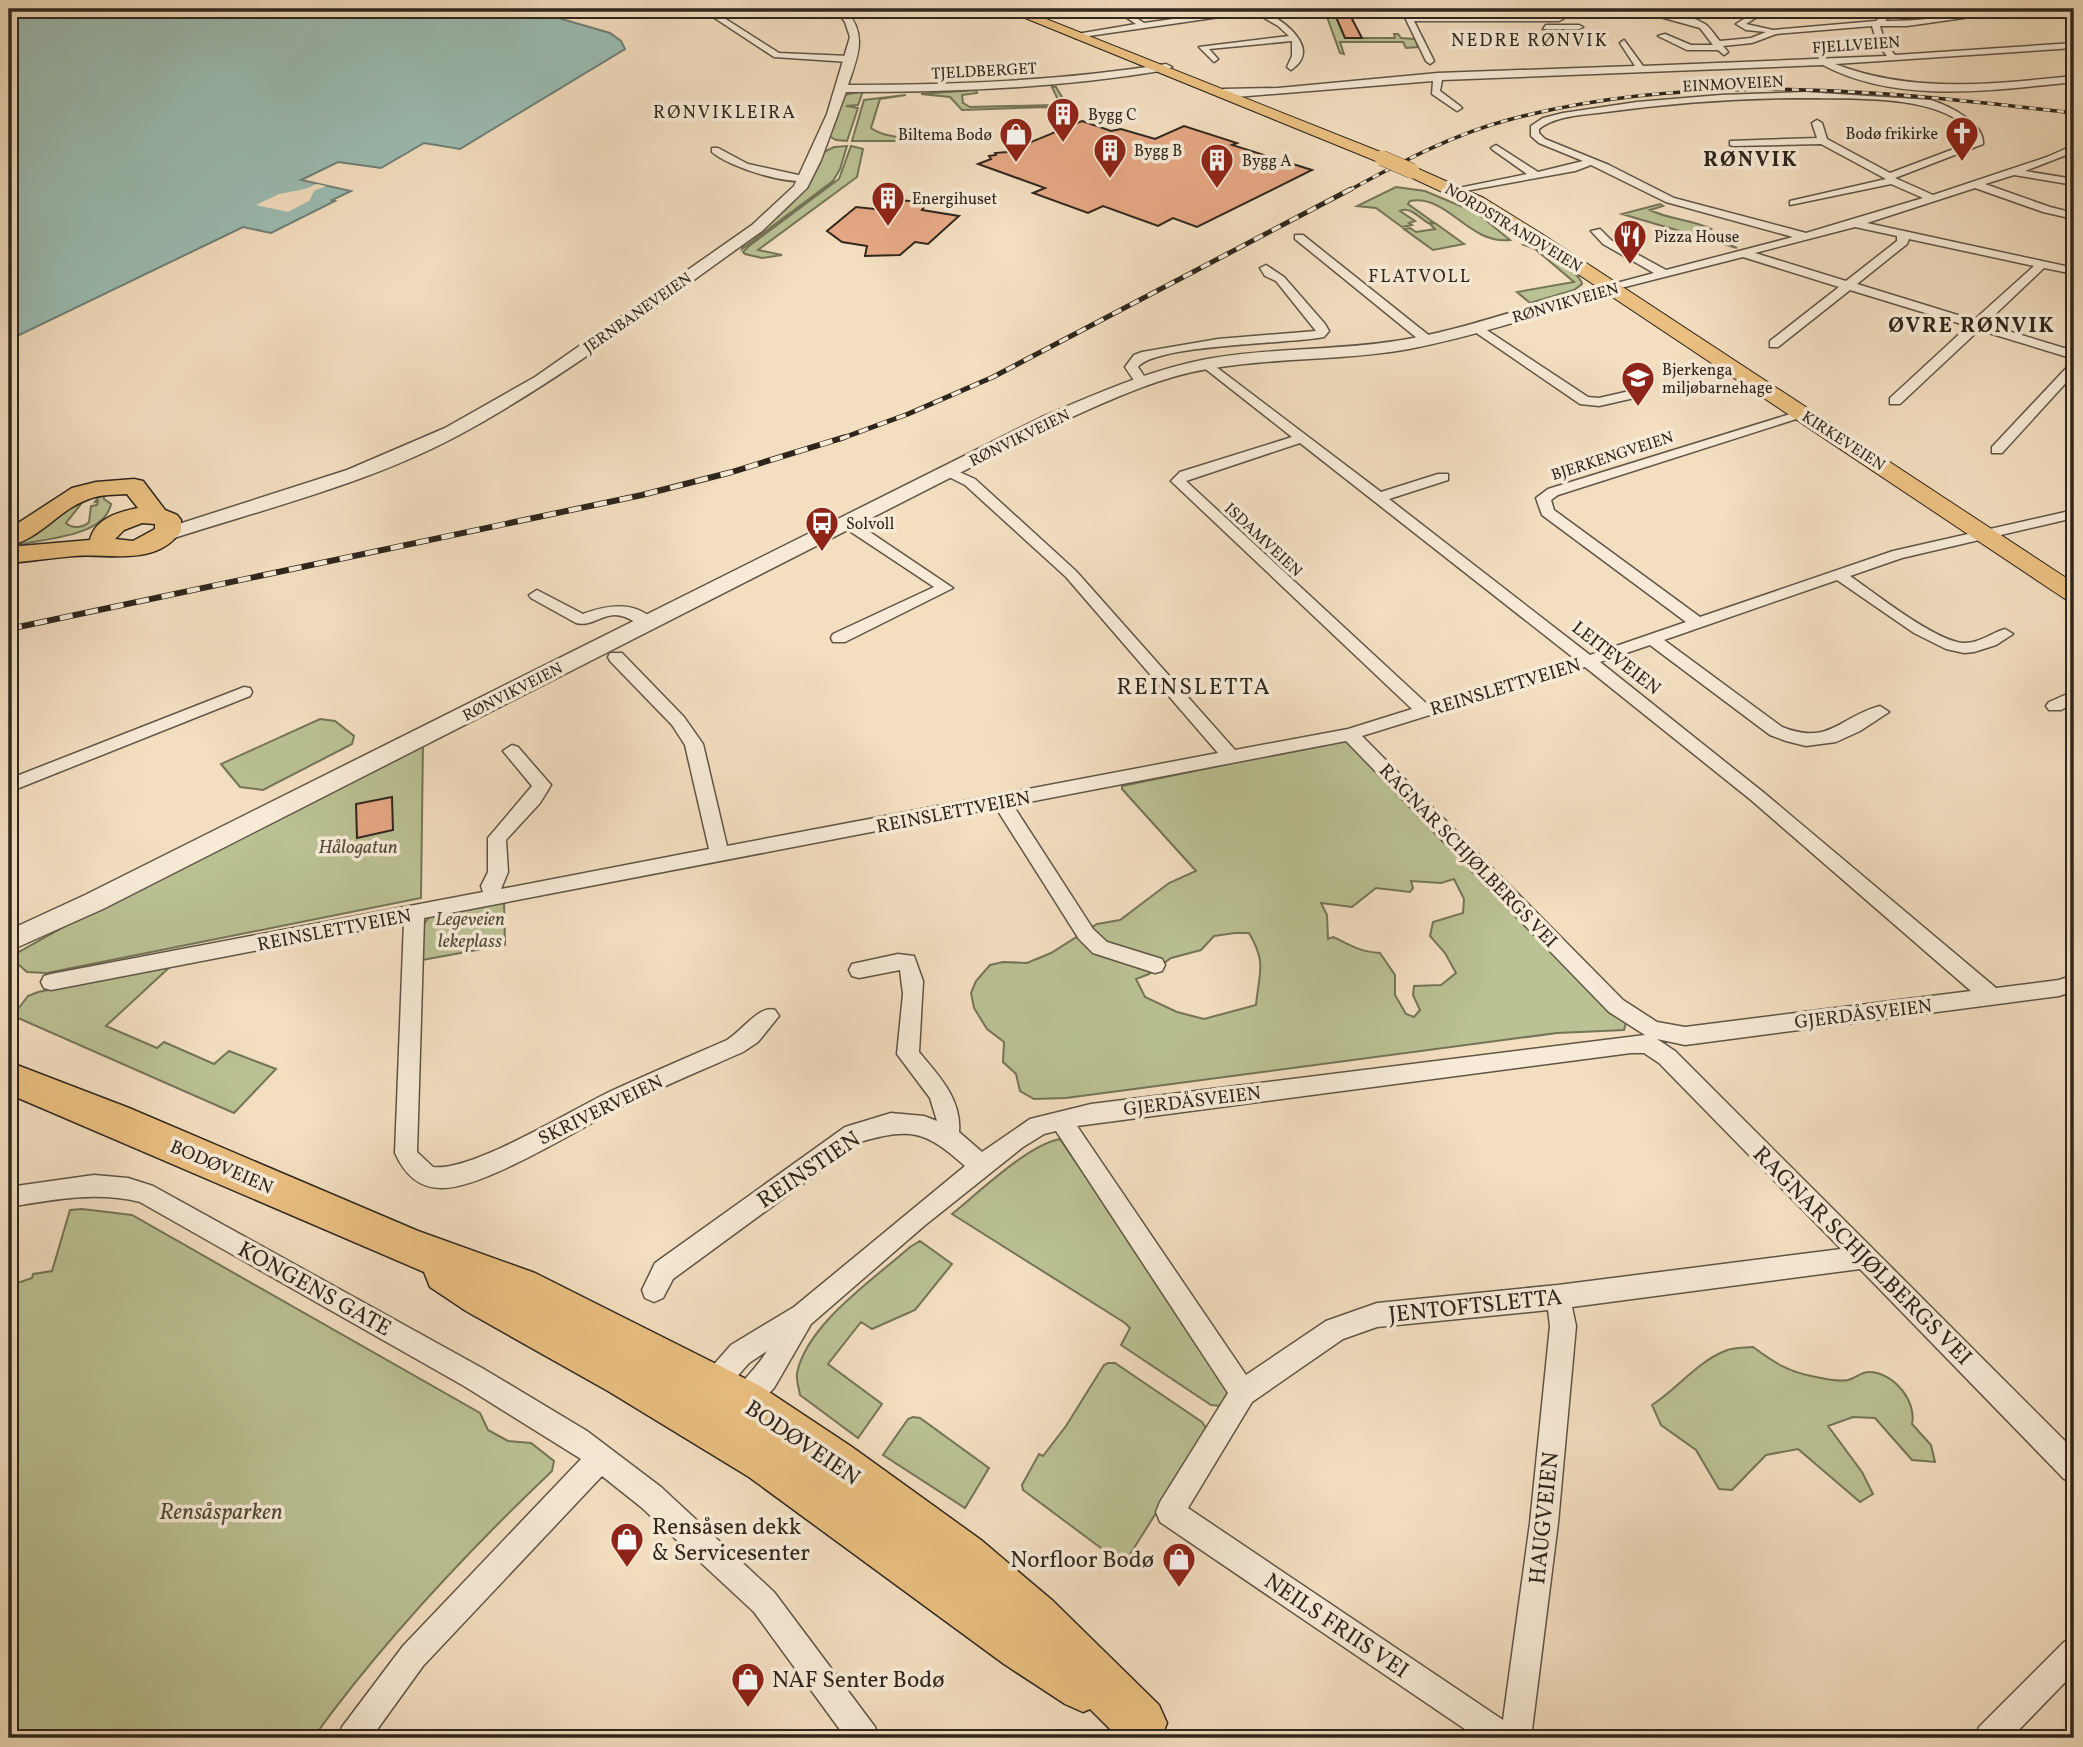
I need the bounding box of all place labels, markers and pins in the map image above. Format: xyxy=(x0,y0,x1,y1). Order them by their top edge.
building icon: Bygg C xyxy=(1044,95,1082,144)
place label: Bygg C xyxy=(1088,105,1137,127)
church icon: Bodø frikirke xyxy=(1943,114,1981,163)
shop icon: Biltema Bodø xyxy=(997,115,1035,164)
place label: Bodø frikirke xyxy=(1845,124,1938,146)
place label: Biltema Bodø xyxy=(898,125,992,147)
building icon: Bygg B xyxy=(1091,131,1129,180)
place label: Bygg B xyxy=(1134,141,1182,163)
building icon: Bygg A xyxy=(1198,141,1236,190)
place label: Bygg A xyxy=(1242,151,1291,173)
building icon: Energihuset xyxy=(869,179,907,228)
place label: Energihuset xyxy=(912,189,997,211)
restaurant icon: Pizza House xyxy=(1611,217,1649,266)
place label: Pizza House xyxy=(1654,227,1739,249)
school or university icon: Bjerkenga miljøbarnehage xyxy=(1619,359,1657,408)
place label: Bjerkenga miljøbarnehage xyxy=(1662,360,1772,400)
bus stop icon: Solvoll xyxy=(803,504,841,553)
place label: Solvoll xyxy=(846,514,894,536)
place label: Rensåsen dekk & Servicesenter xyxy=(652,1512,810,1570)
shop icon: Rensåsen dekk & Servicesenter xyxy=(608,1520,646,1569)
shop icon: Norfloor Bodø xyxy=(1160,1540,1198,1589)
place label: Norfloor Bodø xyxy=(1010,1545,1154,1577)
shop icon: NAF Senter Bodø xyxy=(729,1660,767,1709)
place label: NAF Senter Bodø xyxy=(772,1665,944,1697)

